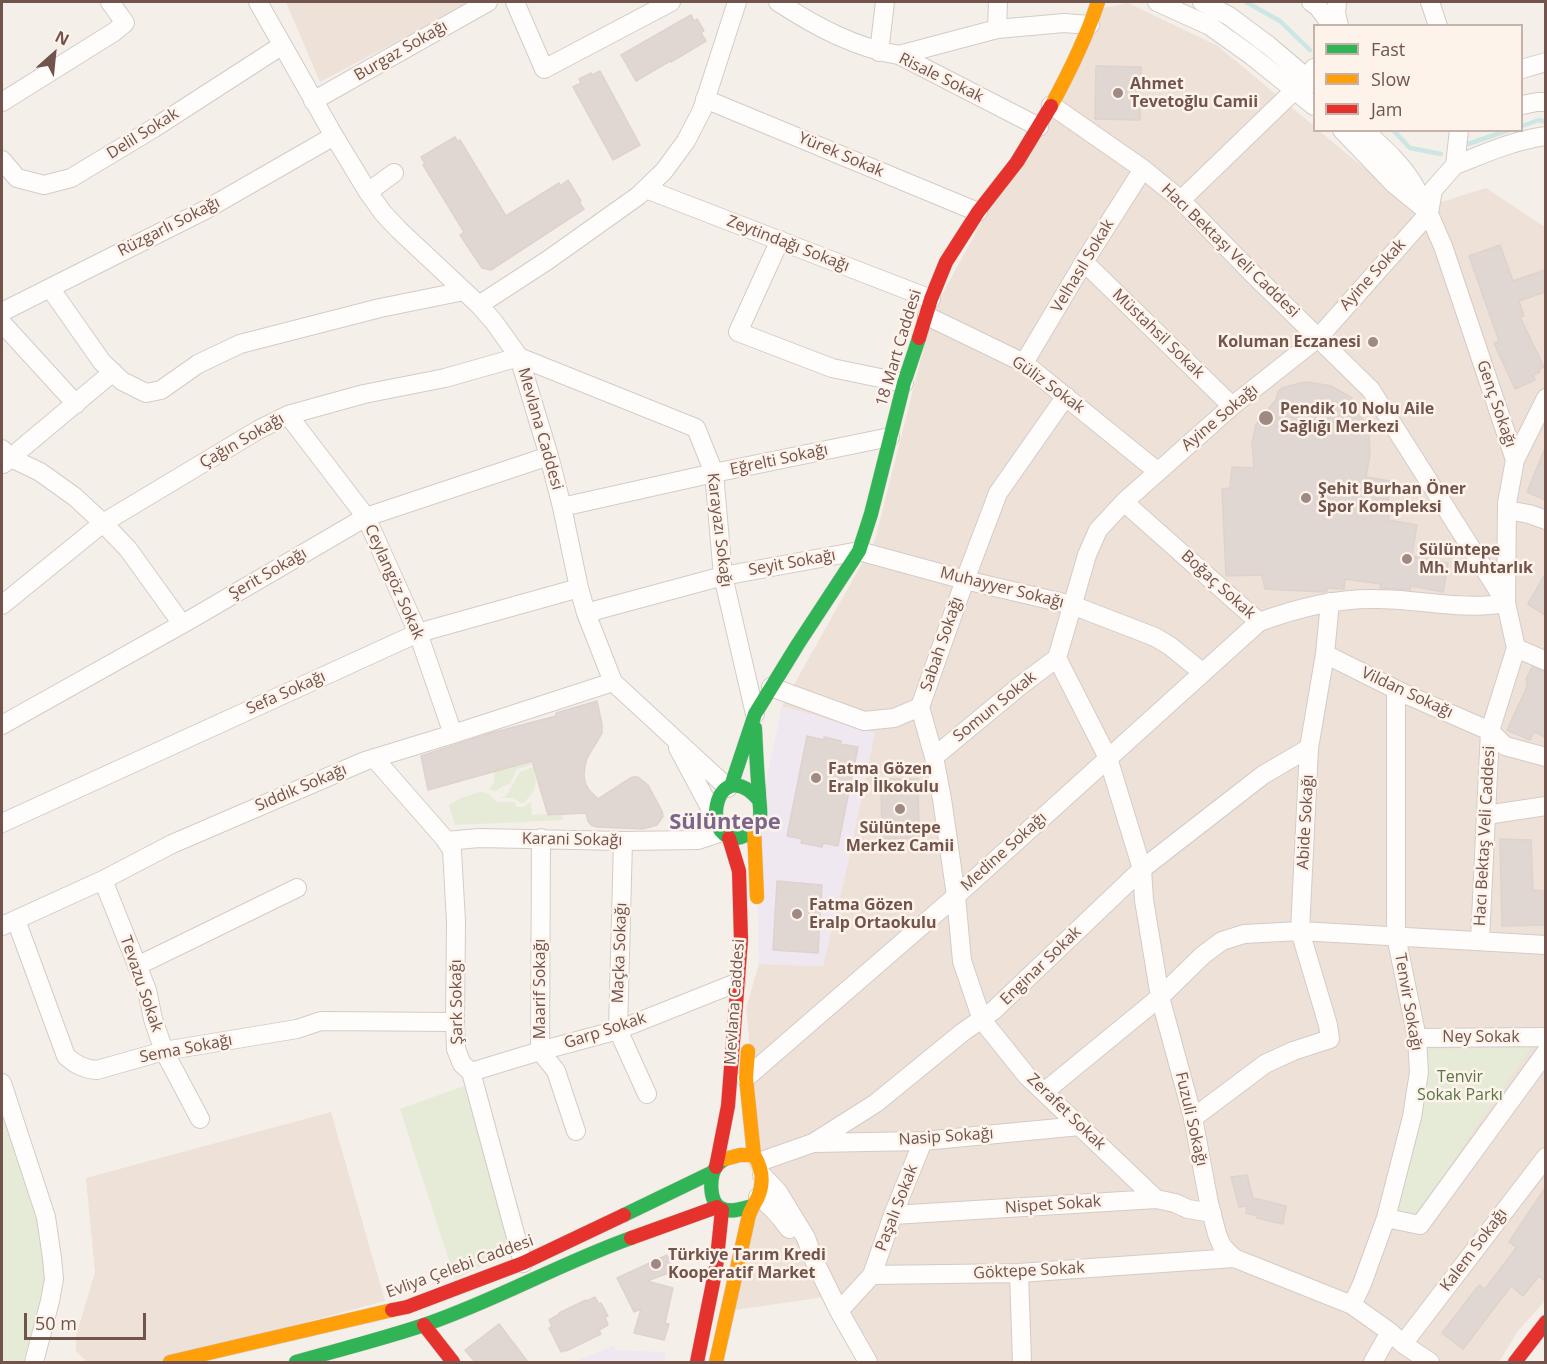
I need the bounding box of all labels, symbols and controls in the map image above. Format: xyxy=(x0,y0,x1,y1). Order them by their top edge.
street label: Burgaz Sokağı xyxy=(351,17,451,85)
north arrow xyxy=(24,24,84,84)
legend xyxy=(1313,24,1523,132)
text: N xyxy=(51,25,73,51)
text: Fast xyxy=(1371,37,1405,61)
street label: Risale Sokak xyxy=(896,49,986,107)
text: Slow xyxy=(1371,67,1410,91)
place label: Ahmet Tevetoğlu Camii xyxy=(1130,74,1258,112)
marker: Ahmet Tevetoğlu Camii xyxy=(1111,86,1125,100)
text: Jam xyxy=(1371,97,1403,121)
street label: Delil Sokak xyxy=(104,104,182,164)
street label: Yürek Sokak xyxy=(795,128,887,182)
street label: Hacı Bektaşı Veli Caddesi xyxy=(1157,180,1303,322)
street label: Rüzgarlı Sokağı xyxy=(115,193,223,261)
street label: Zeytindağı Sokağı xyxy=(724,212,852,276)
street label: Velhasıl Sokak xyxy=(1048,216,1118,316)
street label: Ayine Sokak xyxy=(1336,235,1410,315)
street label: Müstahsil Sokak xyxy=(1108,285,1208,383)
street label: 18 Mart Caddesi xyxy=(872,287,926,409)
place label: Koluman Eczanesi xyxy=(1218,332,1361,352)
marker: Koluman Eczanesi xyxy=(1366,335,1380,349)
street label: Güliz Sokak xyxy=(1008,352,1088,418)
street label: Genç Sokağı xyxy=(1472,358,1520,450)
street label: Mevlana Caddesi xyxy=(513,366,567,492)
street label: Ayine Sokağı xyxy=(1178,381,1262,455)
place label: Pendik 10 Nolu Aile Sağlığı Merkezi xyxy=(1280,399,1434,437)
street label: Çağın Sokağı xyxy=(196,409,288,473)
marker: Pendik 10 Nolu Aile Sağlığı Merkezi xyxy=(1257,409,1275,427)
street label: Eğrelti Sokağı xyxy=(728,440,830,480)
street label: Karayazı Sokağı xyxy=(702,472,736,588)
place label: Şehit Burhan Öner Spor Kompleksi xyxy=(1318,479,1466,517)
marker: Şehit Burhan Öner Spor Kompleksi xyxy=(1299,491,1313,505)
street label: Ceylangöz Sokak xyxy=(360,522,428,642)
place label: Sülüntepe Mh. Muhtarlık xyxy=(1419,540,1533,578)
street label: Şerit Sokağı xyxy=(226,544,310,604)
street label: Seyit Sokağı xyxy=(747,546,837,580)
street label: Boğaç Sokak xyxy=(1177,547,1259,623)
marker: Sülüntepe Mh. Muhtarlık xyxy=(1400,552,1414,566)
street label: Muhayyer Sokağı xyxy=(938,563,1066,613)
street label: Sabah Sokağı xyxy=(917,594,967,694)
street label: Vildan Sokağı xyxy=(1358,663,1456,723)
street label: Sefa Sokağı xyxy=(243,667,329,719)
street label: Somun Sokak xyxy=(950,668,1040,746)
street label: Hacı Bektaş Veli Caddesi xyxy=(1471,745,1499,927)
place label: Fatma Gözen Eralp İlkokulu xyxy=(828,759,939,797)
street label: Sıddık Sokağı xyxy=(252,760,350,816)
marker: Fatma Gözen Eralp İlkokulu xyxy=(809,771,823,785)
street label: Abide Sokağı xyxy=(1294,774,1318,870)
marker: Sülüntepe Merkez Camii xyxy=(893,802,907,816)
street label: Medine Sokağı xyxy=(957,809,1051,895)
district label: Sülüntepe xyxy=(669,810,781,836)
place label: Sülüntepe Merkez Camii xyxy=(846,818,954,856)
street label: Karani Sokağı xyxy=(522,830,622,850)
place label: Fatma Gözen Eralp Ortaokulu xyxy=(809,895,936,933)
street label: Maçka Sokağı xyxy=(609,902,631,1004)
marker: Fatma Gözen Eralp Ortaokulu xyxy=(790,907,804,921)
street label: Enginar Sokak xyxy=(997,923,1085,1009)
street label: Tevazu Sokak xyxy=(116,933,166,1035)
street label: Mevlana Caddesi xyxy=(721,938,749,1066)
street label: Maarif Sokağı xyxy=(530,939,550,1039)
street label: Tenvir Sokağı xyxy=(1390,952,1426,1052)
street label: Şark Sokağı xyxy=(447,959,467,1045)
street label: Garp Sokak xyxy=(562,1009,648,1053)
street label: Ney Sokak xyxy=(1442,1027,1520,1047)
street label: Sema Sokağı xyxy=(138,1031,234,1067)
park label: Tenvir Sokak Parkı xyxy=(1417,1067,1503,1105)
street label: Zerafet Sokak xyxy=(1023,1070,1109,1154)
street label: Fuzuli Sokağı xyxy=(1171,1070,1211,1168)
street label: Nasip Sokağı xyxy=(898,1124,994,1150)
street label: Paşalı Sokak xyxy=(872,1162,922,1254)
street label: Nispet Sokak xyxy=(1004,1192,1102,1218)
street label: Kalem Sokağı xyxy=(1437,1205,1511,1295)
street label: Evliya Çelebi Caddesi xyxy=(384,1231,536,1303)
place label: Türkiye Tarım Kredi Kooperatif Market xyxy=(668,1245,826,1283)
marker: Türkiye Tarım Kredi Kooperatif Market xyxy=(649,1257,663,1271)
street label: Göktepe Sokak xyxy=(973,1258,1085,1284)
scale bar xyxy=(27,1301,148,1339)
text: 50 m xyxy=(35,1311,77,1335)

